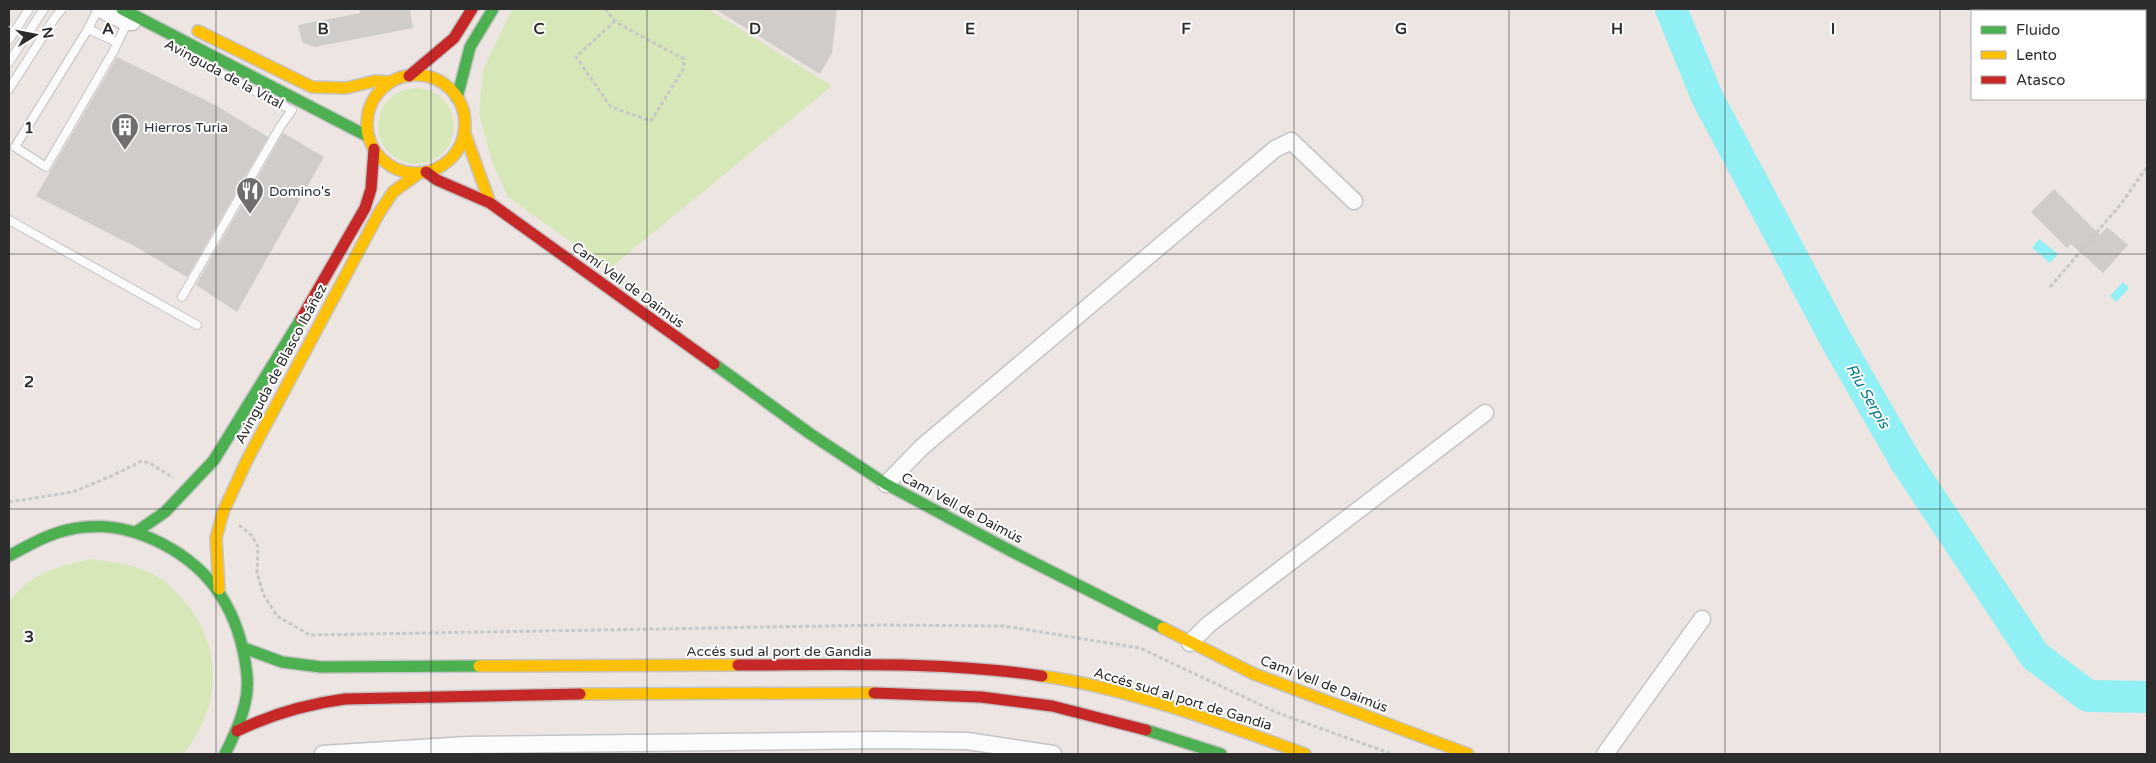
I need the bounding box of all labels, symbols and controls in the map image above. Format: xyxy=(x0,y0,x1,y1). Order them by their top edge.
north arrow xyxy=(10,10,60,60)
legend xyxy=(1971,10,2146,100)
text: A xyxy=(102,19,114,39)
text: B xyxy=(317,19,329,39)
text: C xyxy=(533,19,545,39)
text: D xyxy=(749,19,761,39)
text: E xyxy=(965,19,975,39)
text: F xyxy=(1181,19,1191,39)
text: G xyxy=(1395,19,1407,39)
text: H xyxy=(1611,19,1623,39)
text: I xyxy=(1831,19,1835,39)
text: Fluido xyxy=(2016,21,2060,39)
text: N xyxy=(38,26,57,40)
street label: Avinguda de la Vital xyxy=(162,35,286,113)
text: Lento xyxy=(2016,46,2057,64)
text: Atasco xyxy=(2016,71,2065,89)
building icon: Hierros Turia xyxy=(110,112,140,151)
text: 1 xyxy=(24,118,34,138)
place label: Hierros Turia xyxy=(144,119,228,136)
restaurant icon: Domino's xyxy=(235,176,265,215)
place label: Domino's xyxy=(269,183,331,200)
street label: Camí Vell de Daimús xyxy=(568,238,688,332)
street label: Avinguda de Blasco Ibáñez xyxy=(232,281,330,447)
water label: Riu Serpis xyxy=(1842,361,1895,433)
text: 2 xyxy=(24,372,34,392)
street label: Camí Vell de Daimús xyxy=(898,469,1026,547)
text: 3 xyxy=(24,627,34,647)
street label: Accés sud al port de Gandia xyxy=(686,643,872,660)
street label: Camí Vell de Daimús xyxy=(1258,652,1390,716)
street label: Accés sud al port de Gandia xyxy=(1092,664,1274,734)

